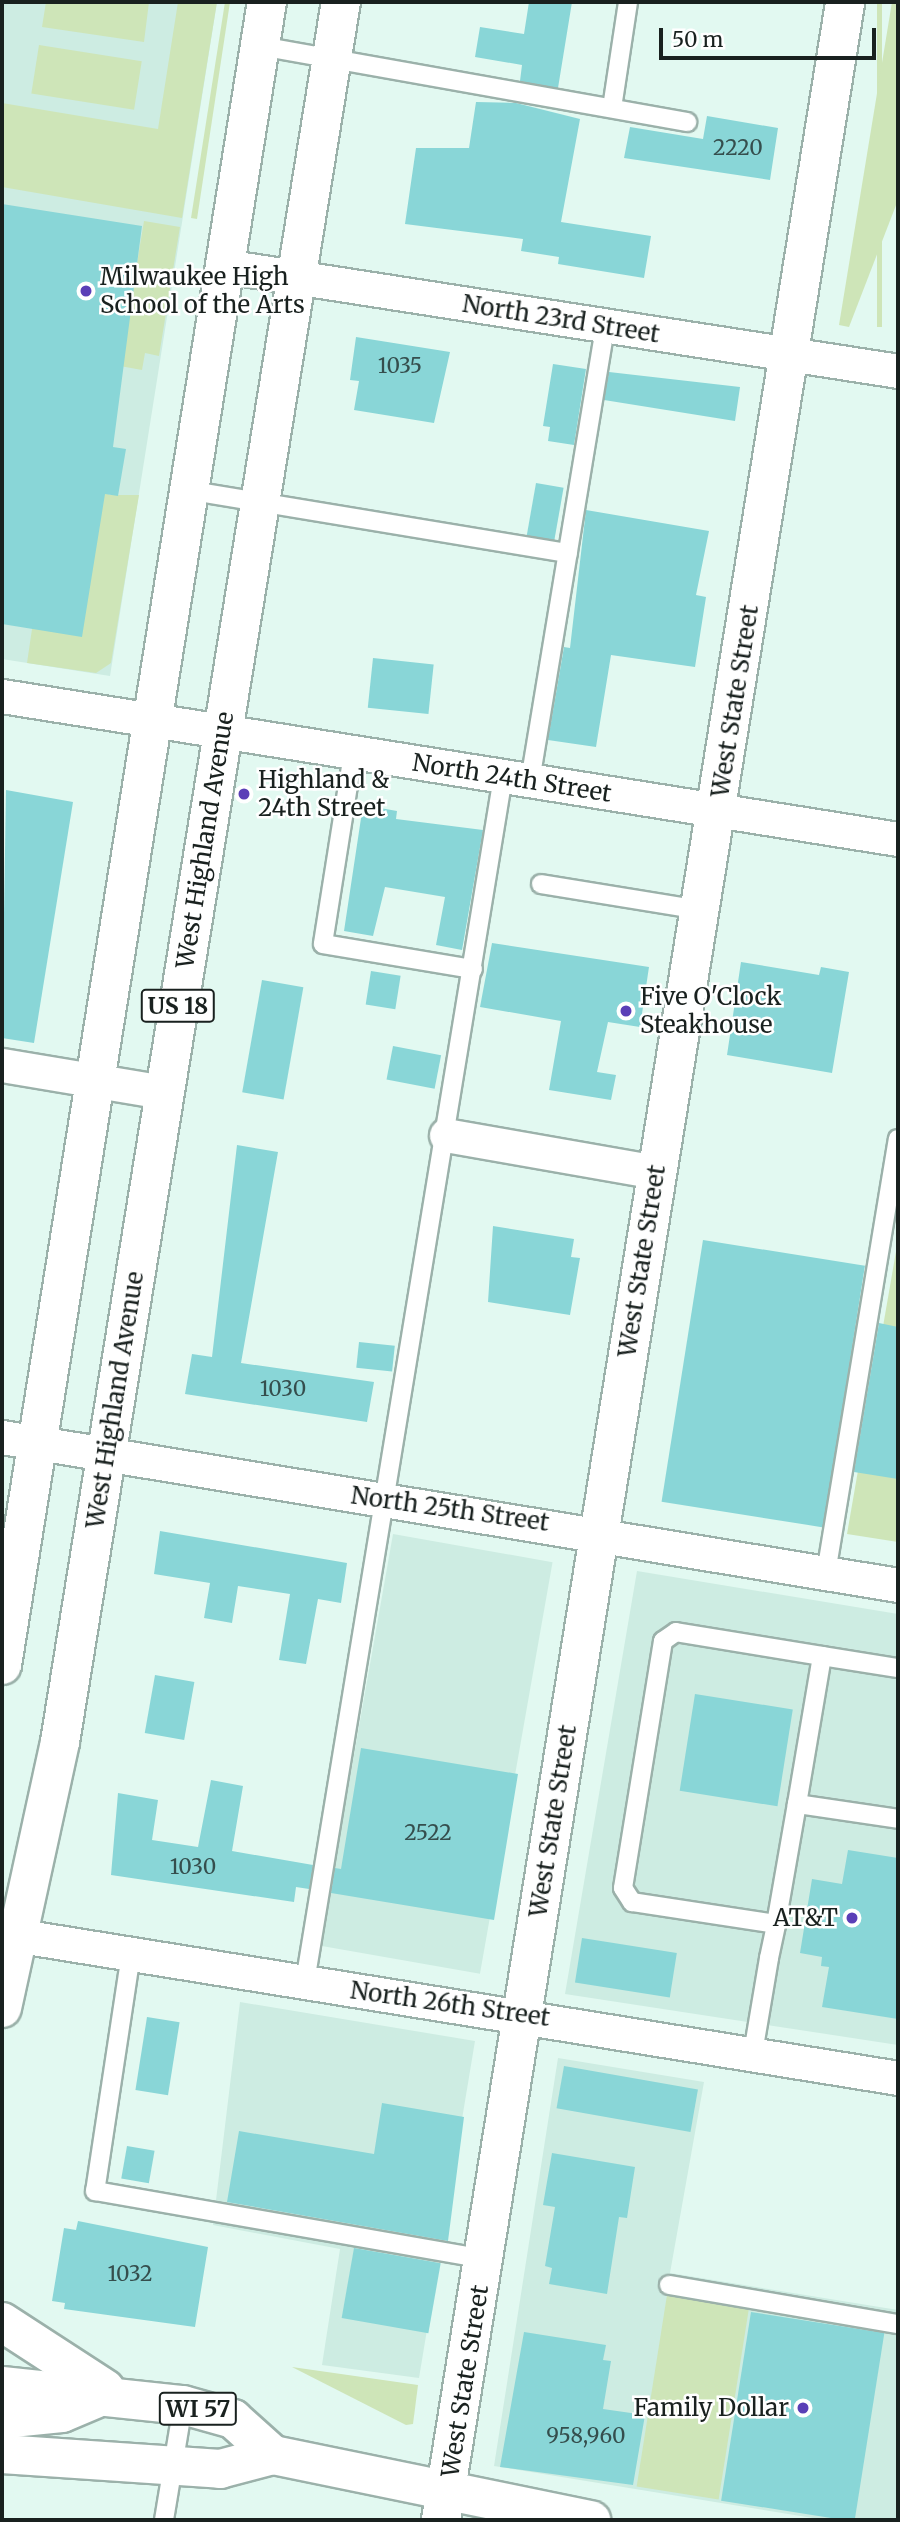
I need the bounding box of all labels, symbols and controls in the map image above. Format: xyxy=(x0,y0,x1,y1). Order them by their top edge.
scale bar xyxy=(662,14,879,58)
text: 50 m xyxy=(672,26,723,53)
house number: 2220 xyxy=(713,135,763,161)
place label: Milwaukee High School of the Arts xyxy=(100,263,305,319)
marker: Milwaukee High School of the Arts xyxy=(78,283,94,299)
street label: North 23rd Street xyxy=(460,289,662,349)
house number: 1035 xyxy=(378,353,422,379)
street label: West State Street xyxy=(706,603,764,799)
street label: West Highland Avenue xyxy=(170,710,240,970)
street label: North 24th Street xyxy=(410,748,614,808)
place label: Highland & 24th Street xyxy=(258,766,389,822)
marker: Highland & 24th Street xyxy=(236,786,252,802)
place label: Five O'Clock Steakhouse xyxy=(640,983,781,1039)
road number: US 18 xyxy=(140,987,216,1026)
marker: Five O'Clock Steakhouse xyxy=(618,1003,634,1019)
street label: West State Street xyxy=(613,1163,671,1359)
street label: West Highland Avenue xyxy=(80,1270,150,1530)
house number: 1030 xyxy=(260,1376,306,1402)
street label: North 25th Street xyxy=(349,1481,551,1537)
street label: West State Street xyxy=(524,1723,582,1919)
house number: 2522 xyxy=(404,1820,452,1846)
house number: 1030 xyxy=(170,1854,216,1880)
place label: AT&T xyxy=(773,1904,838,1932)
marker: AT&T xyxy=(844,1910,860,1926)
street label: North 26th Street xyxy=(348,1976,552,2032)
house number: 1032 xyxy=(107,2261,153,2287)
street label: West State Street xyxy=(436,2283,494,2479)
road number: WI 57 xyxy=(158,2390,238,2428)
place label: Family Dollar xyxy=(633,2394,789,2422)
marker: Family Dollar xyxy=(795,2400,811,2416)
house number: 958,960 xyxy=(546,2423,626,2449)

